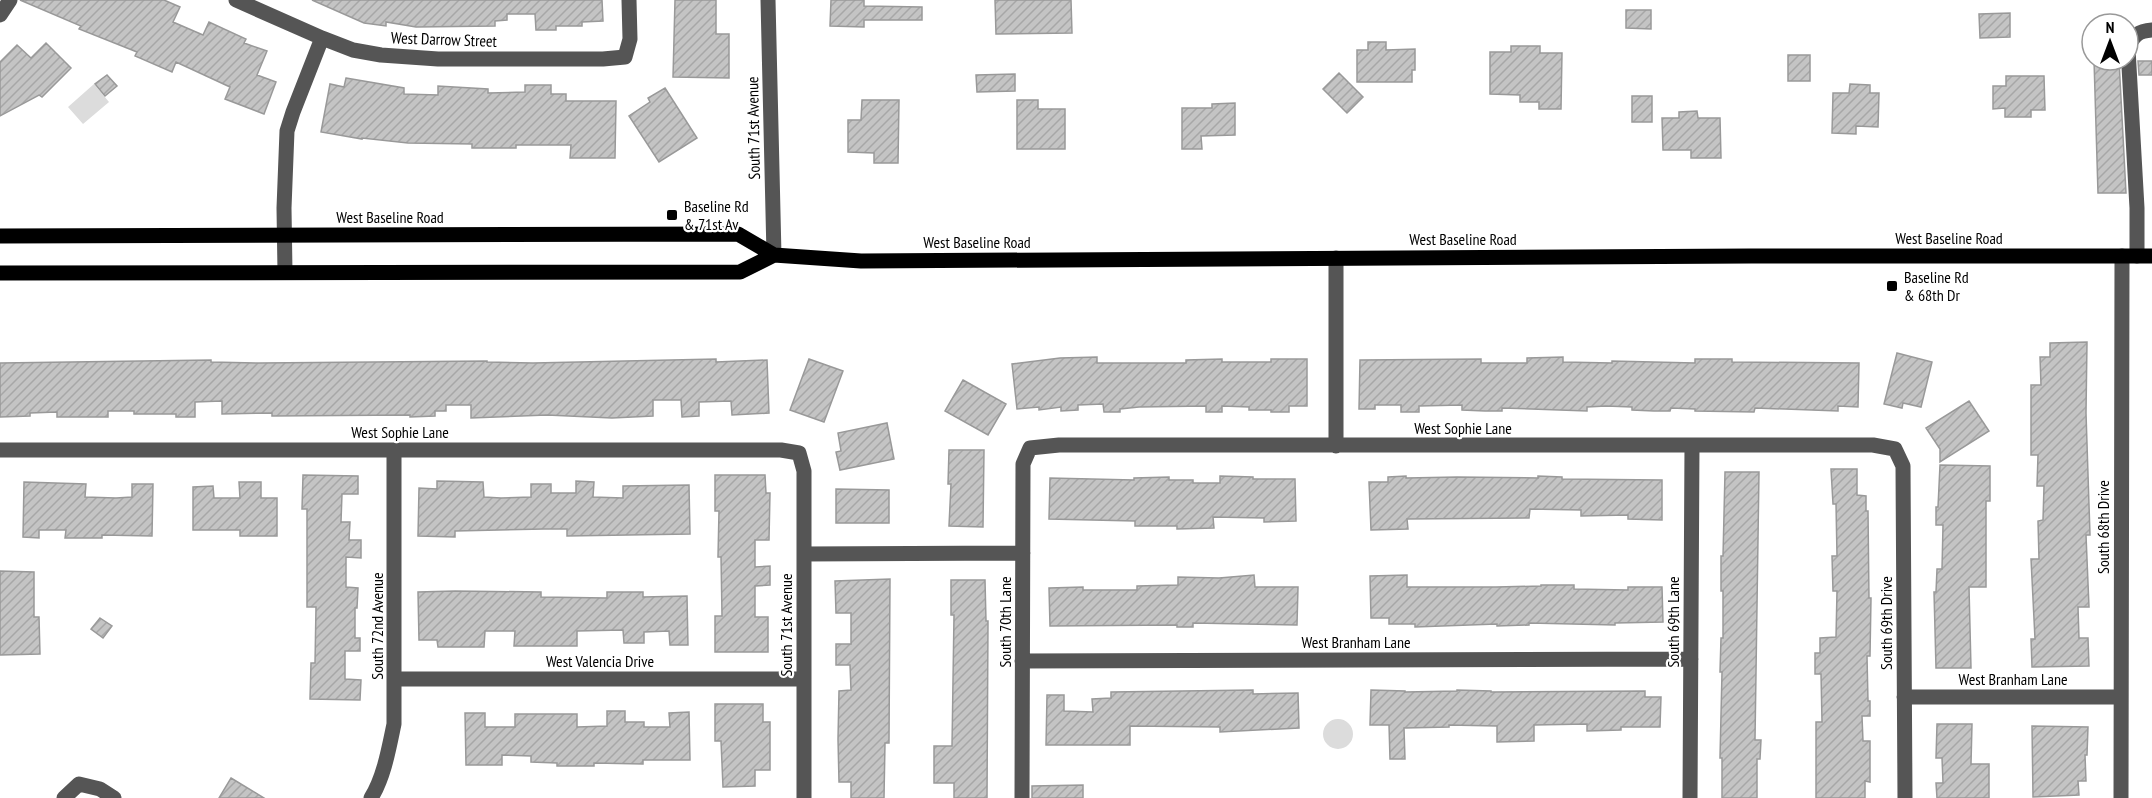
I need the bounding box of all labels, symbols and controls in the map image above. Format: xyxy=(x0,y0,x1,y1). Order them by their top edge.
north arrow xyxy=(2080,12,2140,72)
text: N xyxy=(2106,17,2114,37)
street label: West Darrow Street xyxy=(391,27,498,51)
street label: South 71st Avenue xyxy=(742,76,764,180)
place label: Baseline Rd & 71st Av xyxy=(684,196,749,234)
street label: West Baseline Road xyxy=(336,207,444,227)
marker: Baseline Rd & 71st Av xyxy=(665,208,679,222)
street label: West Baseline Road xyxy=(1895,228,2003,248)
street label: West Baseline Road xyxy=(1409,229,1517,249)
street label: West Baseline Road xyxy=(923,232,1031,252)
place label: Baseline Rd & 68th Dr xyxy=(1904,267,1969,305)
marker: Baseline Rd & 68th Dr xyxy=(1885,279,1899,293)
street label: West Sophie Lane xyxy=(1414,418,1512,438)
street label: West Sophie Lane xyxy=(351,422,449,442)
street label: South 68th Drive xyxy=(2093,480,2113,574)
street label: South 72nd Avenue xyxy=(367,572,387,680)
street label: South 71st Avenue xyxy=(776,573,796,677)
street label: South 70th Lane xyxy=(995,576,1015,668)
street label: South 69th Lane xyxy=(1663,576,1683,668)
street label: South 69th Drive xyxy=(1876,576,1896,670)
street label: West Branham Lane xyxy=(1301,632,1411,652)
street label: West Valencia Drive xyxy=(546,651,654,671)
street label: West Branham Lane xyxy=(1958,669,2068,689)

